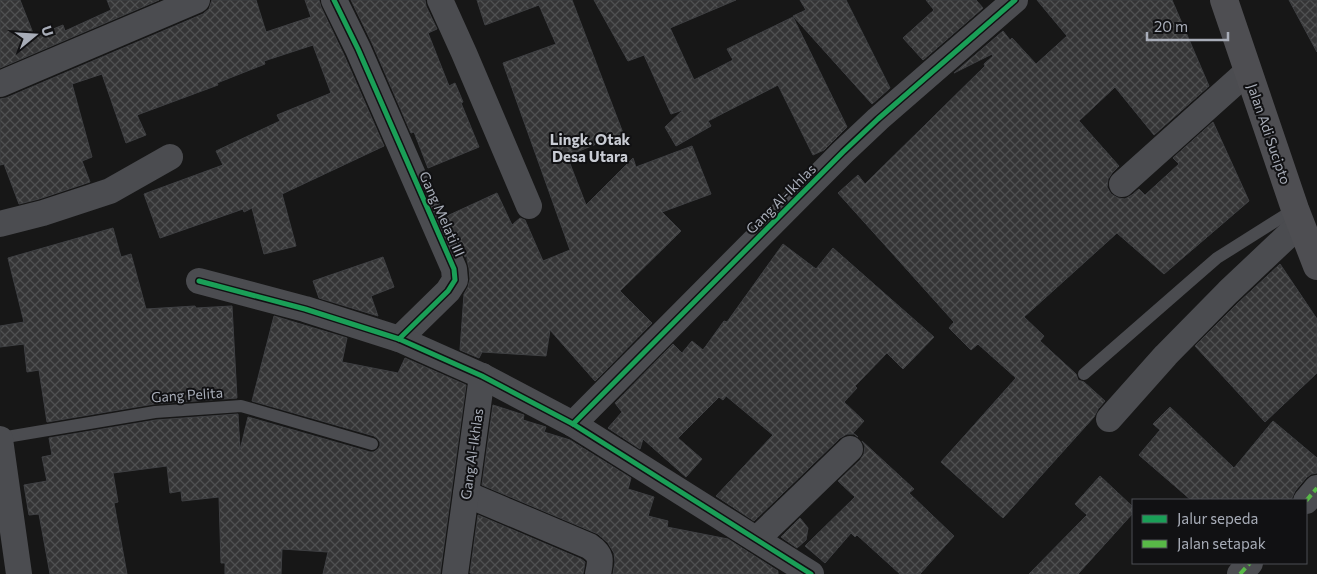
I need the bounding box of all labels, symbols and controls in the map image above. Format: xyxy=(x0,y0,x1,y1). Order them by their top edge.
north arrow xyxy=(10,10,60,60)
scale bar xyxy=(1147,10,1228,42)
text: 20 m xyxy=(1154,17,1188,35)
text: U xyxy=(38,23,57,38)
street label: Jalan Adi Sucipto xyxy=(1244,81,1295,186)
district label: Lingk. Otak Desa Utara xyxy=(550,130,631,165)
street label: Gang Al-Ikhlas xyxy=(742,160,819,237)
street label: Gang Melati III xyxy=(416,169,469,259)
street label: Gang Pelita xyxy=(150,384,223,405)
street label: Gang Al-Ikhlas xyxy=(457,407,486,501)
legend xyxy=(1132,499,1307,564)
text: Jalur sepeda xyxy=(1177,509,1258,527)
text: Jalan setapak xyxy=(1177,534,1266,552)

